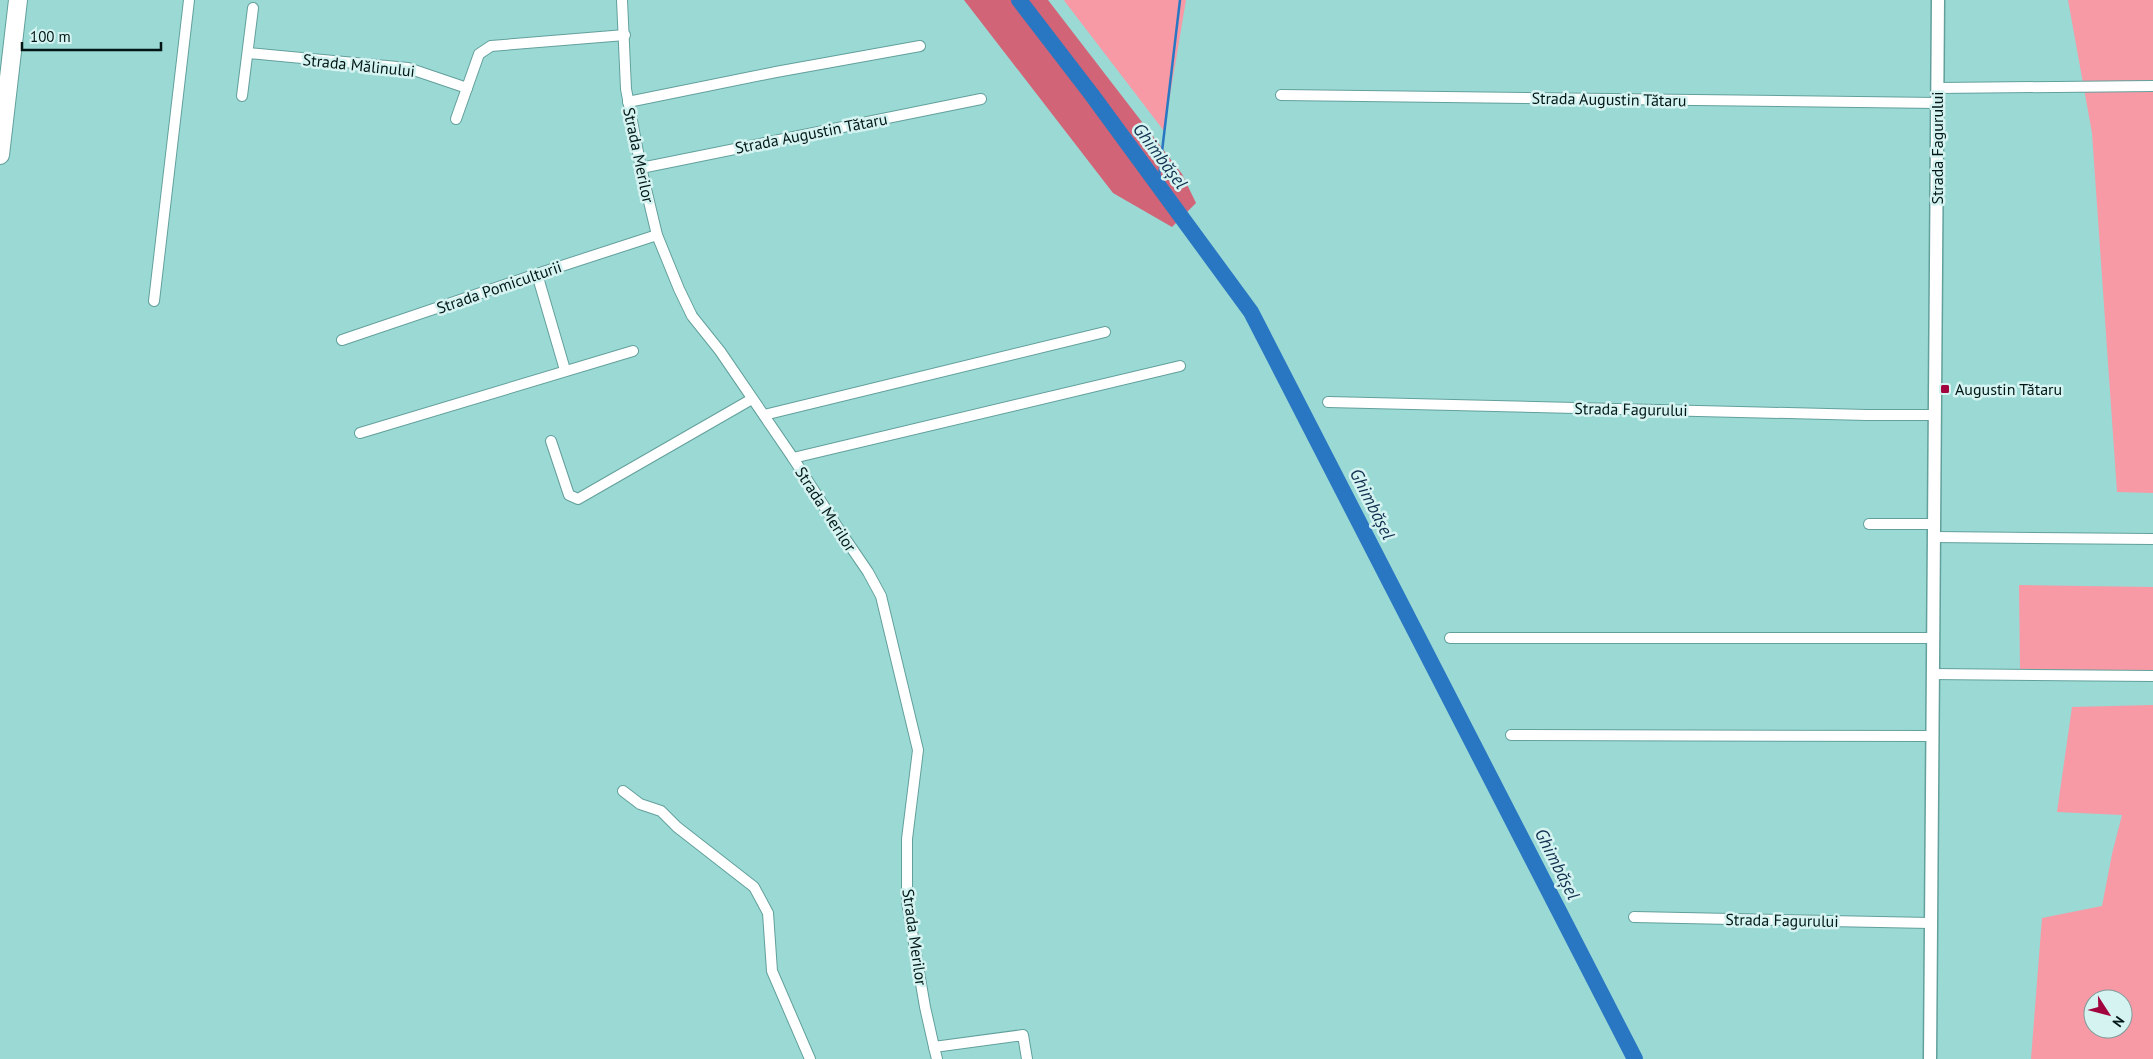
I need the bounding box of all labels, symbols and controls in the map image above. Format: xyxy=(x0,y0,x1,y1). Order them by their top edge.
scale bar xyxy=(22,20,161,52)
text: 100 m xyxy=(30,27,71,46)
street label: Strada Mălinului xyxy=(302,49,416,81)
street label: Strada Augustin Tătaru xyxy=(1531,88,1687,110)
street label: Strada Fagurului xyxy=(1927,91,1947,205)
street label: Strada Merilor xyxy=(619,105,659,205)
street label: Strada Augustin Tătaru xyxy=(733,108,889,158)
water label: Ghimbășel xyxy=(1128,118,1193,193)
street label: Strada Pomiculturii xyxy=(434,256,564,318)
place label: Augustin Tătaru xyxy=(1955,379,2062,399)
marker: Augustin Tătaru xyxy=(1939,383,1951,395)
street label: Strada Fagurului xyxy=(1574,398,1688,420)
street label: Strada Merilor xyxy=(791,463,861,556)
water label: Ghimbășel xyxy=(1345,464,1400,543)
water label: Ghimbășel xyxy=(1530,824,1585,903)
street label: Strada Merilor xyxy=(898,887,932,987)
street label: Strada Fagurului xyxy=(1725,909,1839,931)
north arrow xyxy=(2083,989,2133,1039)
text: N xyxy=(2109,1013,2129,1031)

